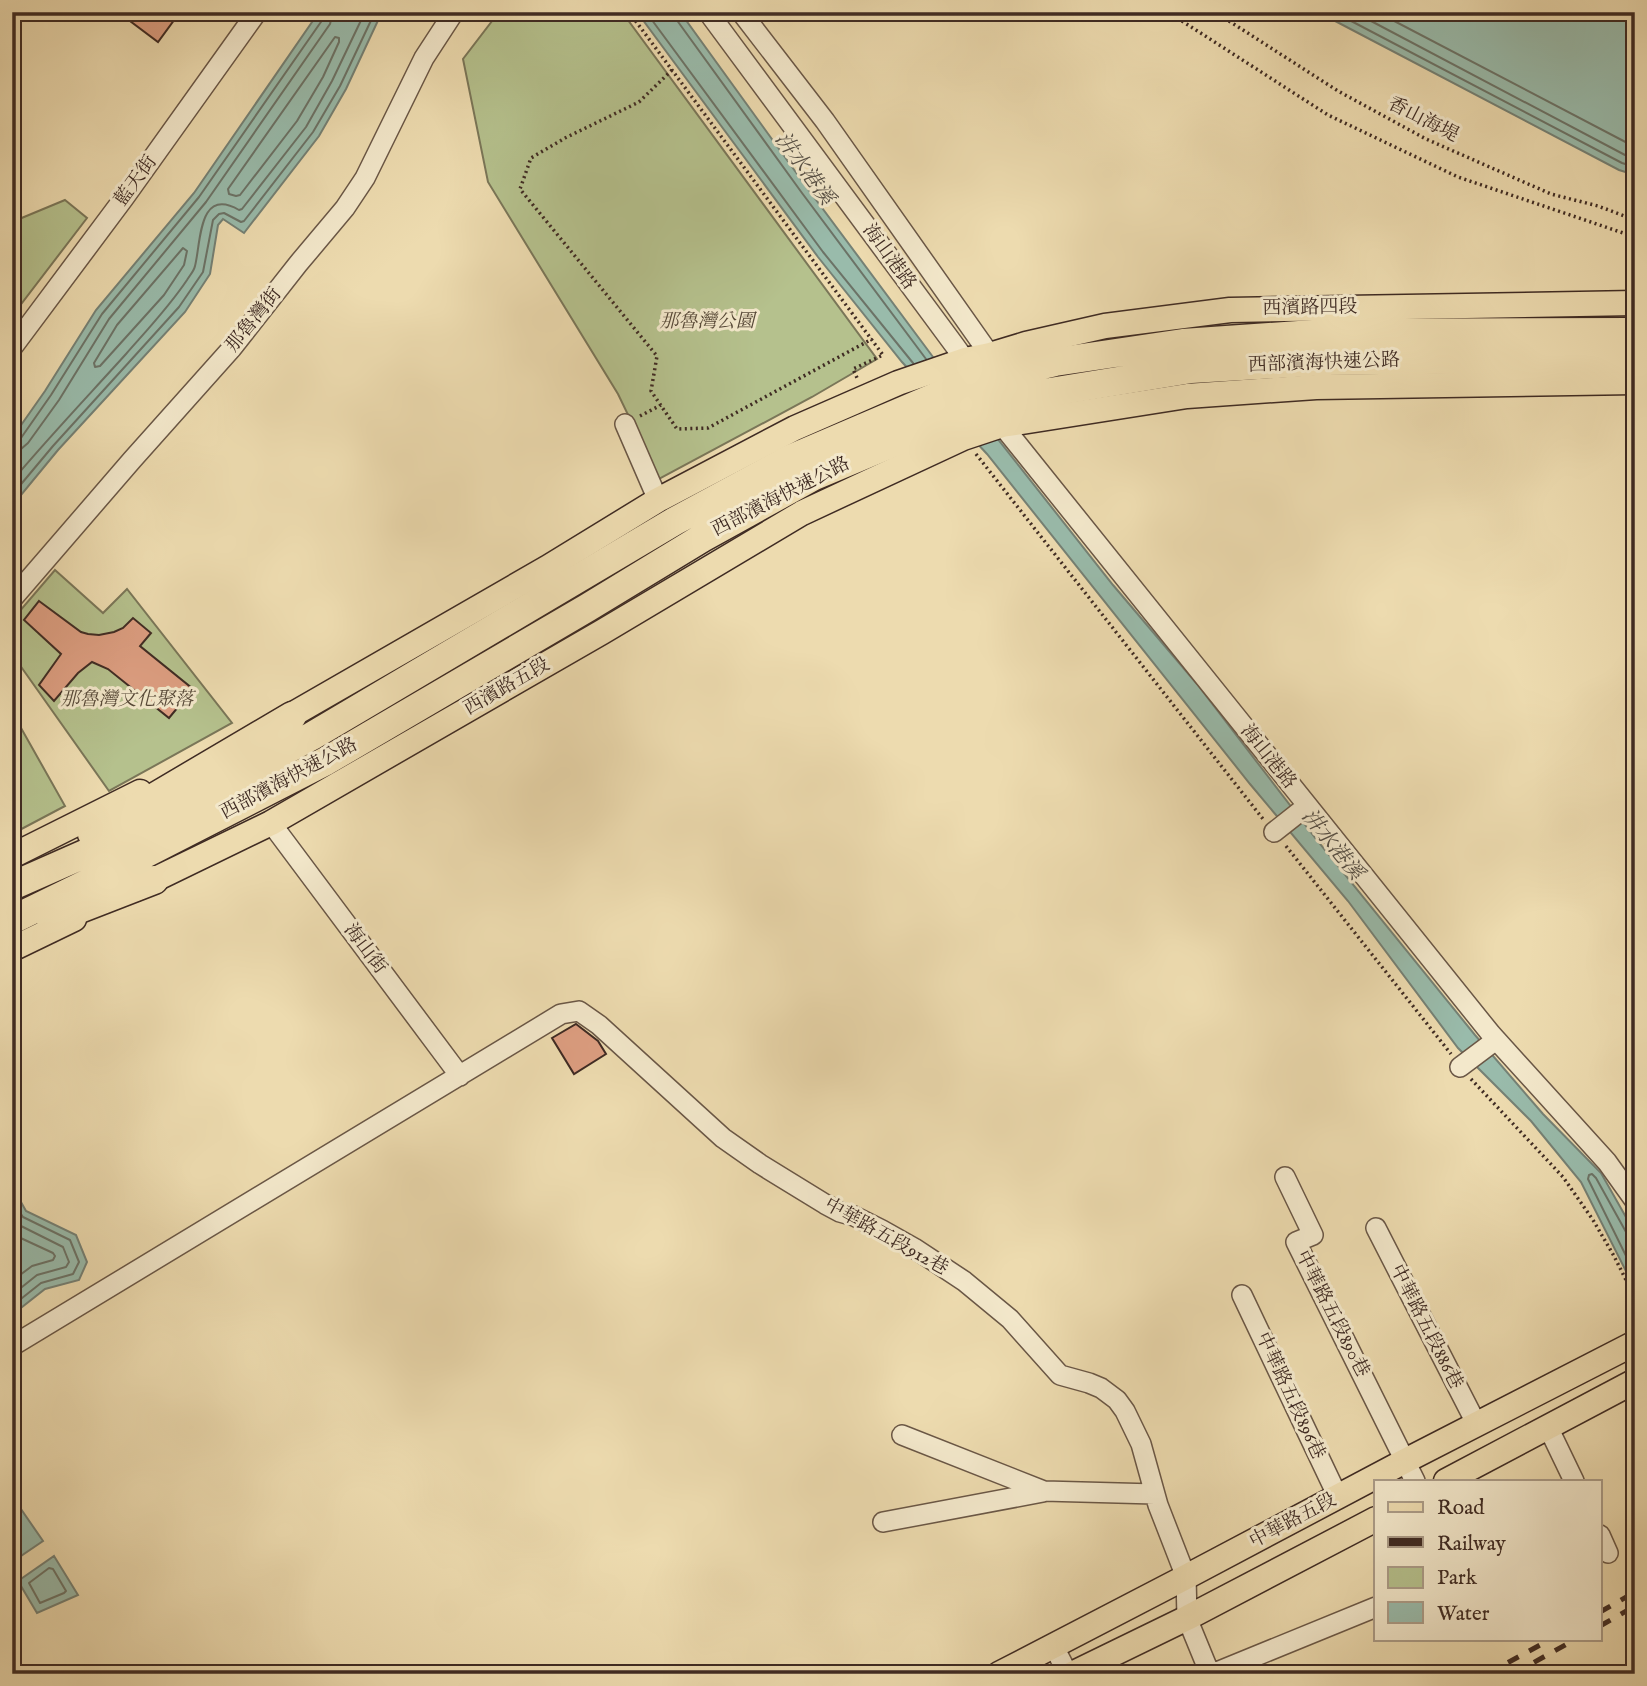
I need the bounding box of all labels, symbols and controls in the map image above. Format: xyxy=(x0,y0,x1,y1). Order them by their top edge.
street label: 香山海堤 xyxy=(1384,92,1462,148)
water label: 汫水港溪 xyxy=(768,127,841,213)
street label: 藍天街 xyxy=(110,151,162,211)
street label: 海山港路 xyxy=(857,219,921,295)
street label: 那魯灣街 xyxy=(221,283,287,357)
street label: 西濱路四段 xyxy=(1262,295,1358,321)
park label: 那魯灣公園 xyxy=(659,310,757,334)
street label: 西部濱海快速公路 xyxy=(1248,348,1400,378)
street label: 西部濱海快速公路 xyxy=(708,452,854,542)
street label: 西濱路五段 xyxy=(460,653,554,721)
park label: 那魯灣文化聚落 xyxy=(60,688,196,712)
street label: 海山港路 xyxy=(1235,720,1301,794)
street label: 西部濱海快速公路 xyxy=(216,733,362,825)
water label: 汫水港溪 xyxy=(1295,804,1370,888)
street label: 海山街 xyxy=(338,919,392,979)
street label: 中華路五段912巷 xyxy=(820,1193,952,1281)
street label: 中華路五段890巷 xyxy=(1290,1247,1374,1381)
street label: 中華路五段886巷 xyxy=(1384,1261,1468,1393)
street label: 中華路五段896巷 xyxy=(1250,1328,1330,1464)
legend xyxy=(1374,1480,1602,1640)
street label: 中華路五段 xyxy=(1245,1488,1341,1554)
text: Road xyxy=(1437,1495,1485,1522)
text: Railway xyxy=(1437,1531,1507,1558)
text: Park xyxy=(1437,1565,1478,1592)
text: Water xyxy=(1437,1601,1490,1628)

